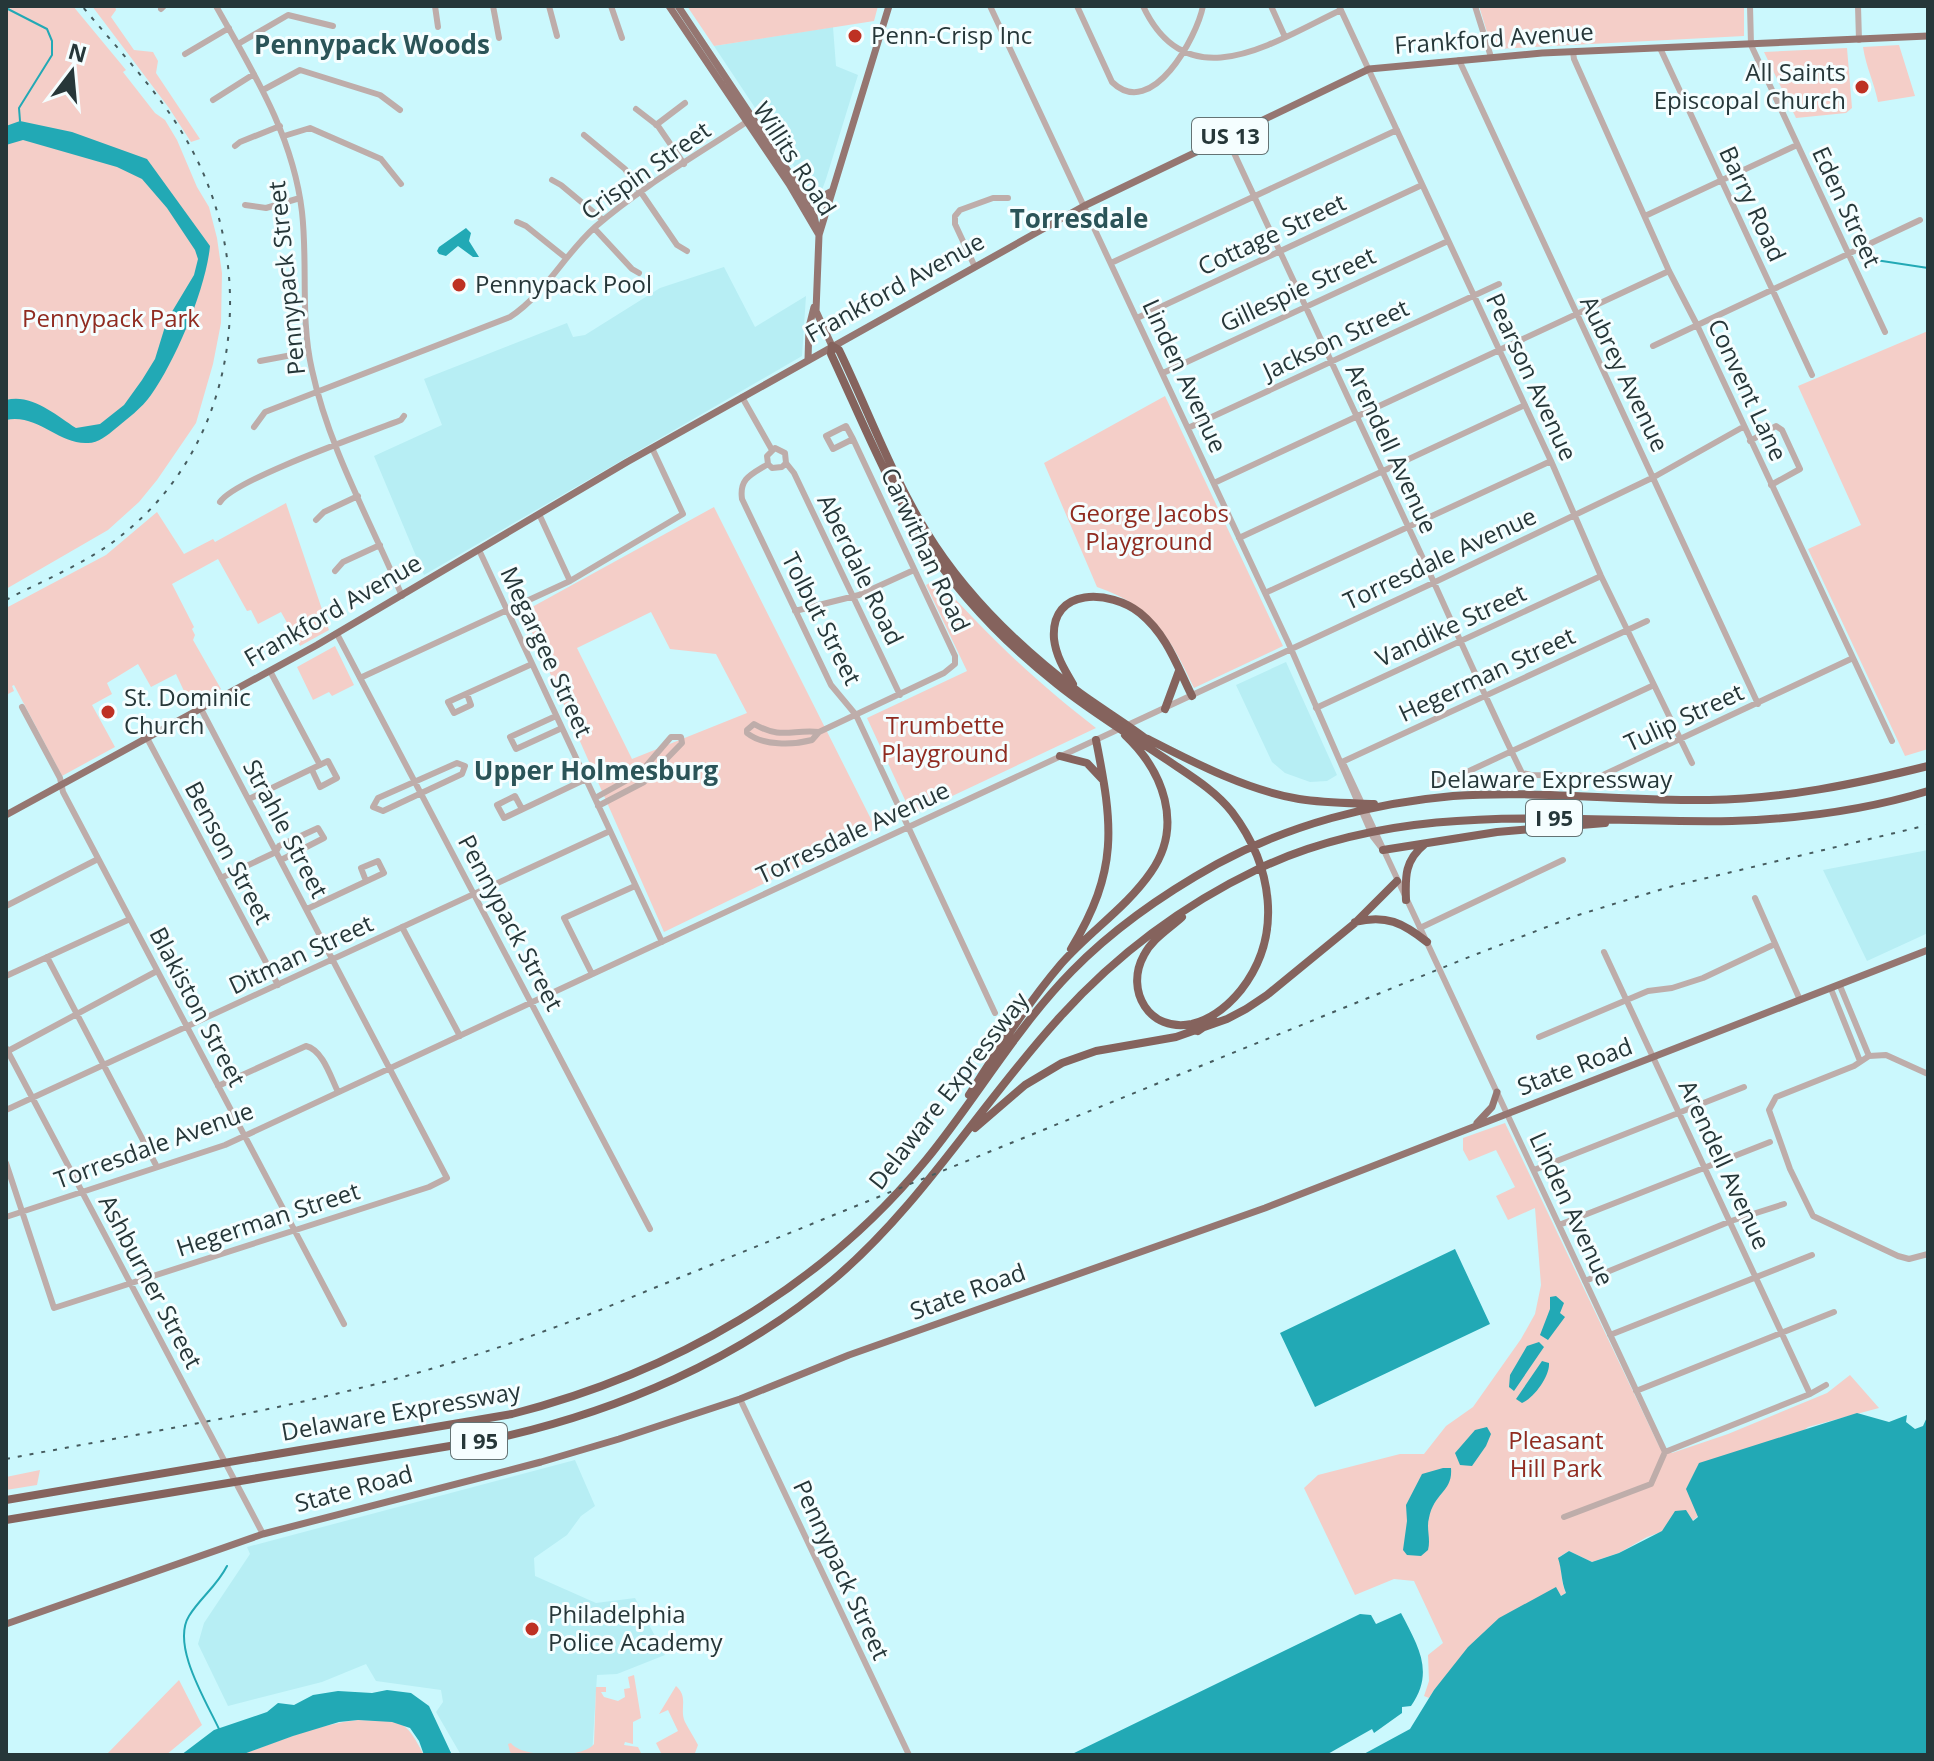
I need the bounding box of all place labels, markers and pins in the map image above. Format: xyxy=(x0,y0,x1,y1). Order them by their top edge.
place label: Penn-Crisp Inc xyxy=(871,18,1032,51)
marker: Penn-Crisp Inc xyxy=(846,27,864,45)
place label: All Saints Episcopal Church xyxy=(1654,55,1846,116)
marker: All Saints Episcopal Church xyxy=(1853,78,1871,96)
place label: Pennypack Pool xyxy=(475,267,652,300)
marker: Pennypack Pool xyxy=(450,276,468,294)
place label: St. Dominic Church xyxy=(124,680,251,741)
marker: St. Dominic Church xyxy=(99,703,117,721)
place label: Philadelphia Police Academy xyxy=(548,1597,724,1658)
marker: Philadelphia Police Academy xyxy=(523,1620,541,1638)

